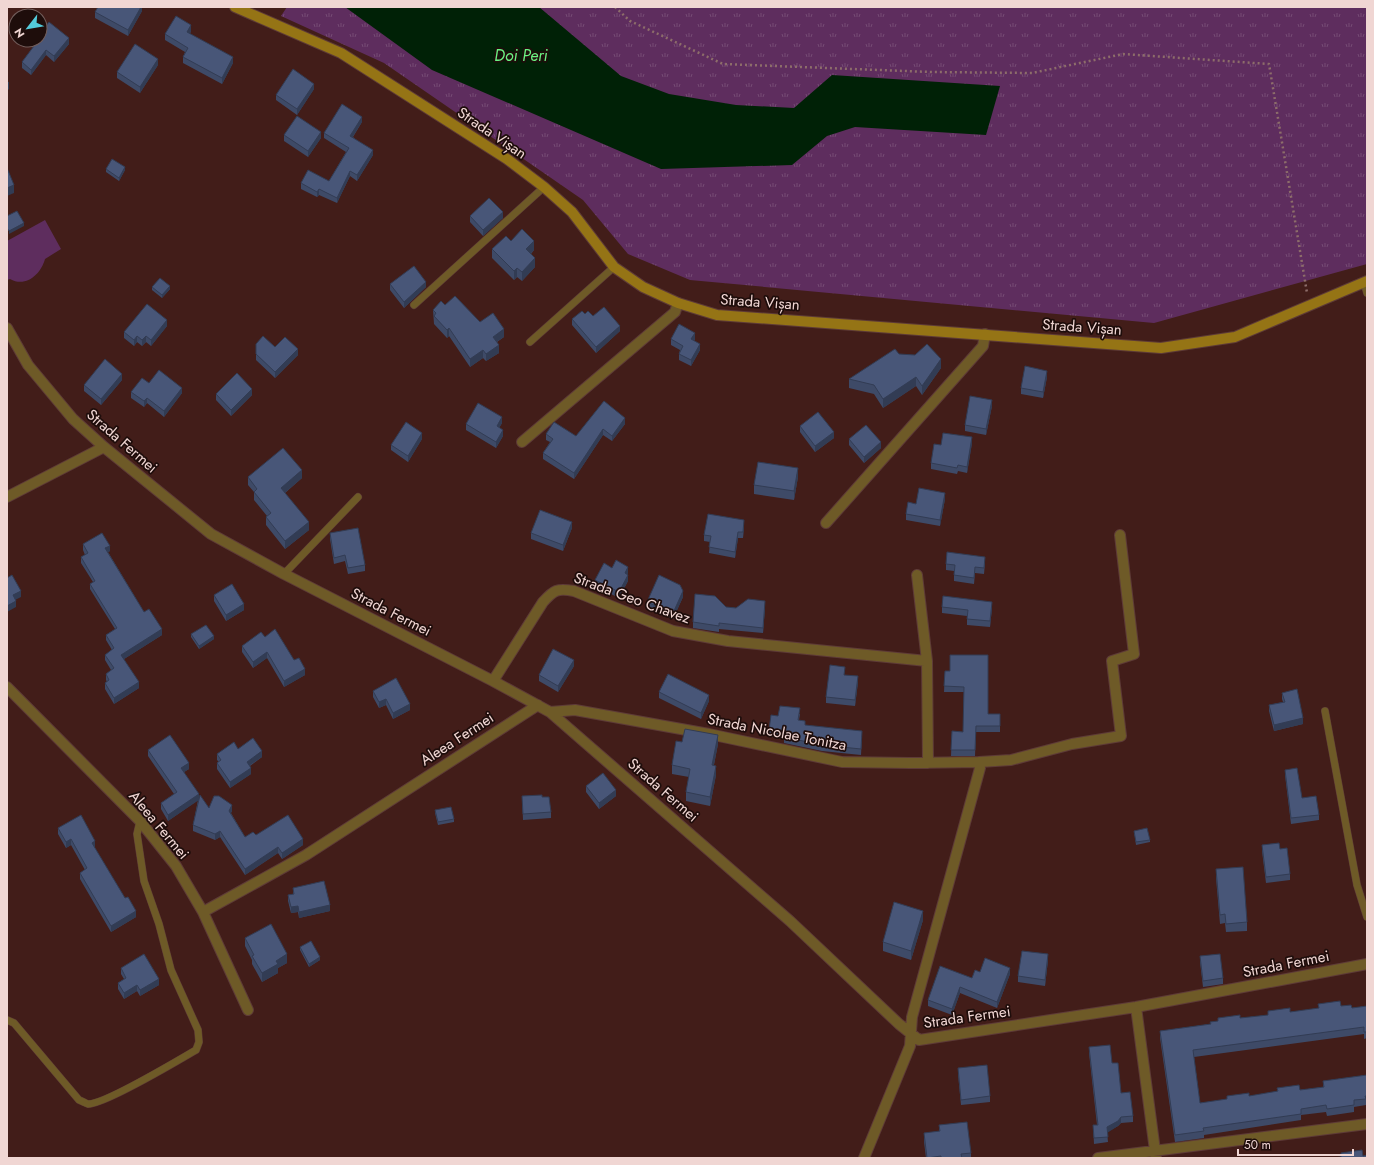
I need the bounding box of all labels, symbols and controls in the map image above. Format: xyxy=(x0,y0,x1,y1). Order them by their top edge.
north arrow xyxy=(8,8,48,48)
text: N xyxy=(10,25,29,41)
water label: Doi Peri xyxy=(494,44,549,67)
street label: Strada Vișan xyxy=(453,102,531,164)
street label: Strada Vișan xyxy=(720,288,800,316)
street label: Strada Vișan xyxy=(1042,313,1122,341)
street label: Strada Fermei xyxy=(82,404,162,478)
street label: Strada Geo Chavez xyxy=(571,567,693,629)
street label: Strada Fermei xyxy=(347,582,435,642)
street label: Aleea Fermei xyxy=(416,707,498,771)
street label: Strada Nicolae Tonitza xyxy=(706,708,848,756)
street label: Strada Fermei xyxy=(623,753,703,827)
street label: Aleea Fermei xyxy=(124,786,194,864)
street label: Strada Fermei xyxy=(1241,945,1331,983)
street label: Strada Fermei xyxy=(922,1000,1012,1034)
scale bar xyxy=(1238,1131,1353,1157)
text: 50 m xyxy=(1244,1136,1271,1154)

